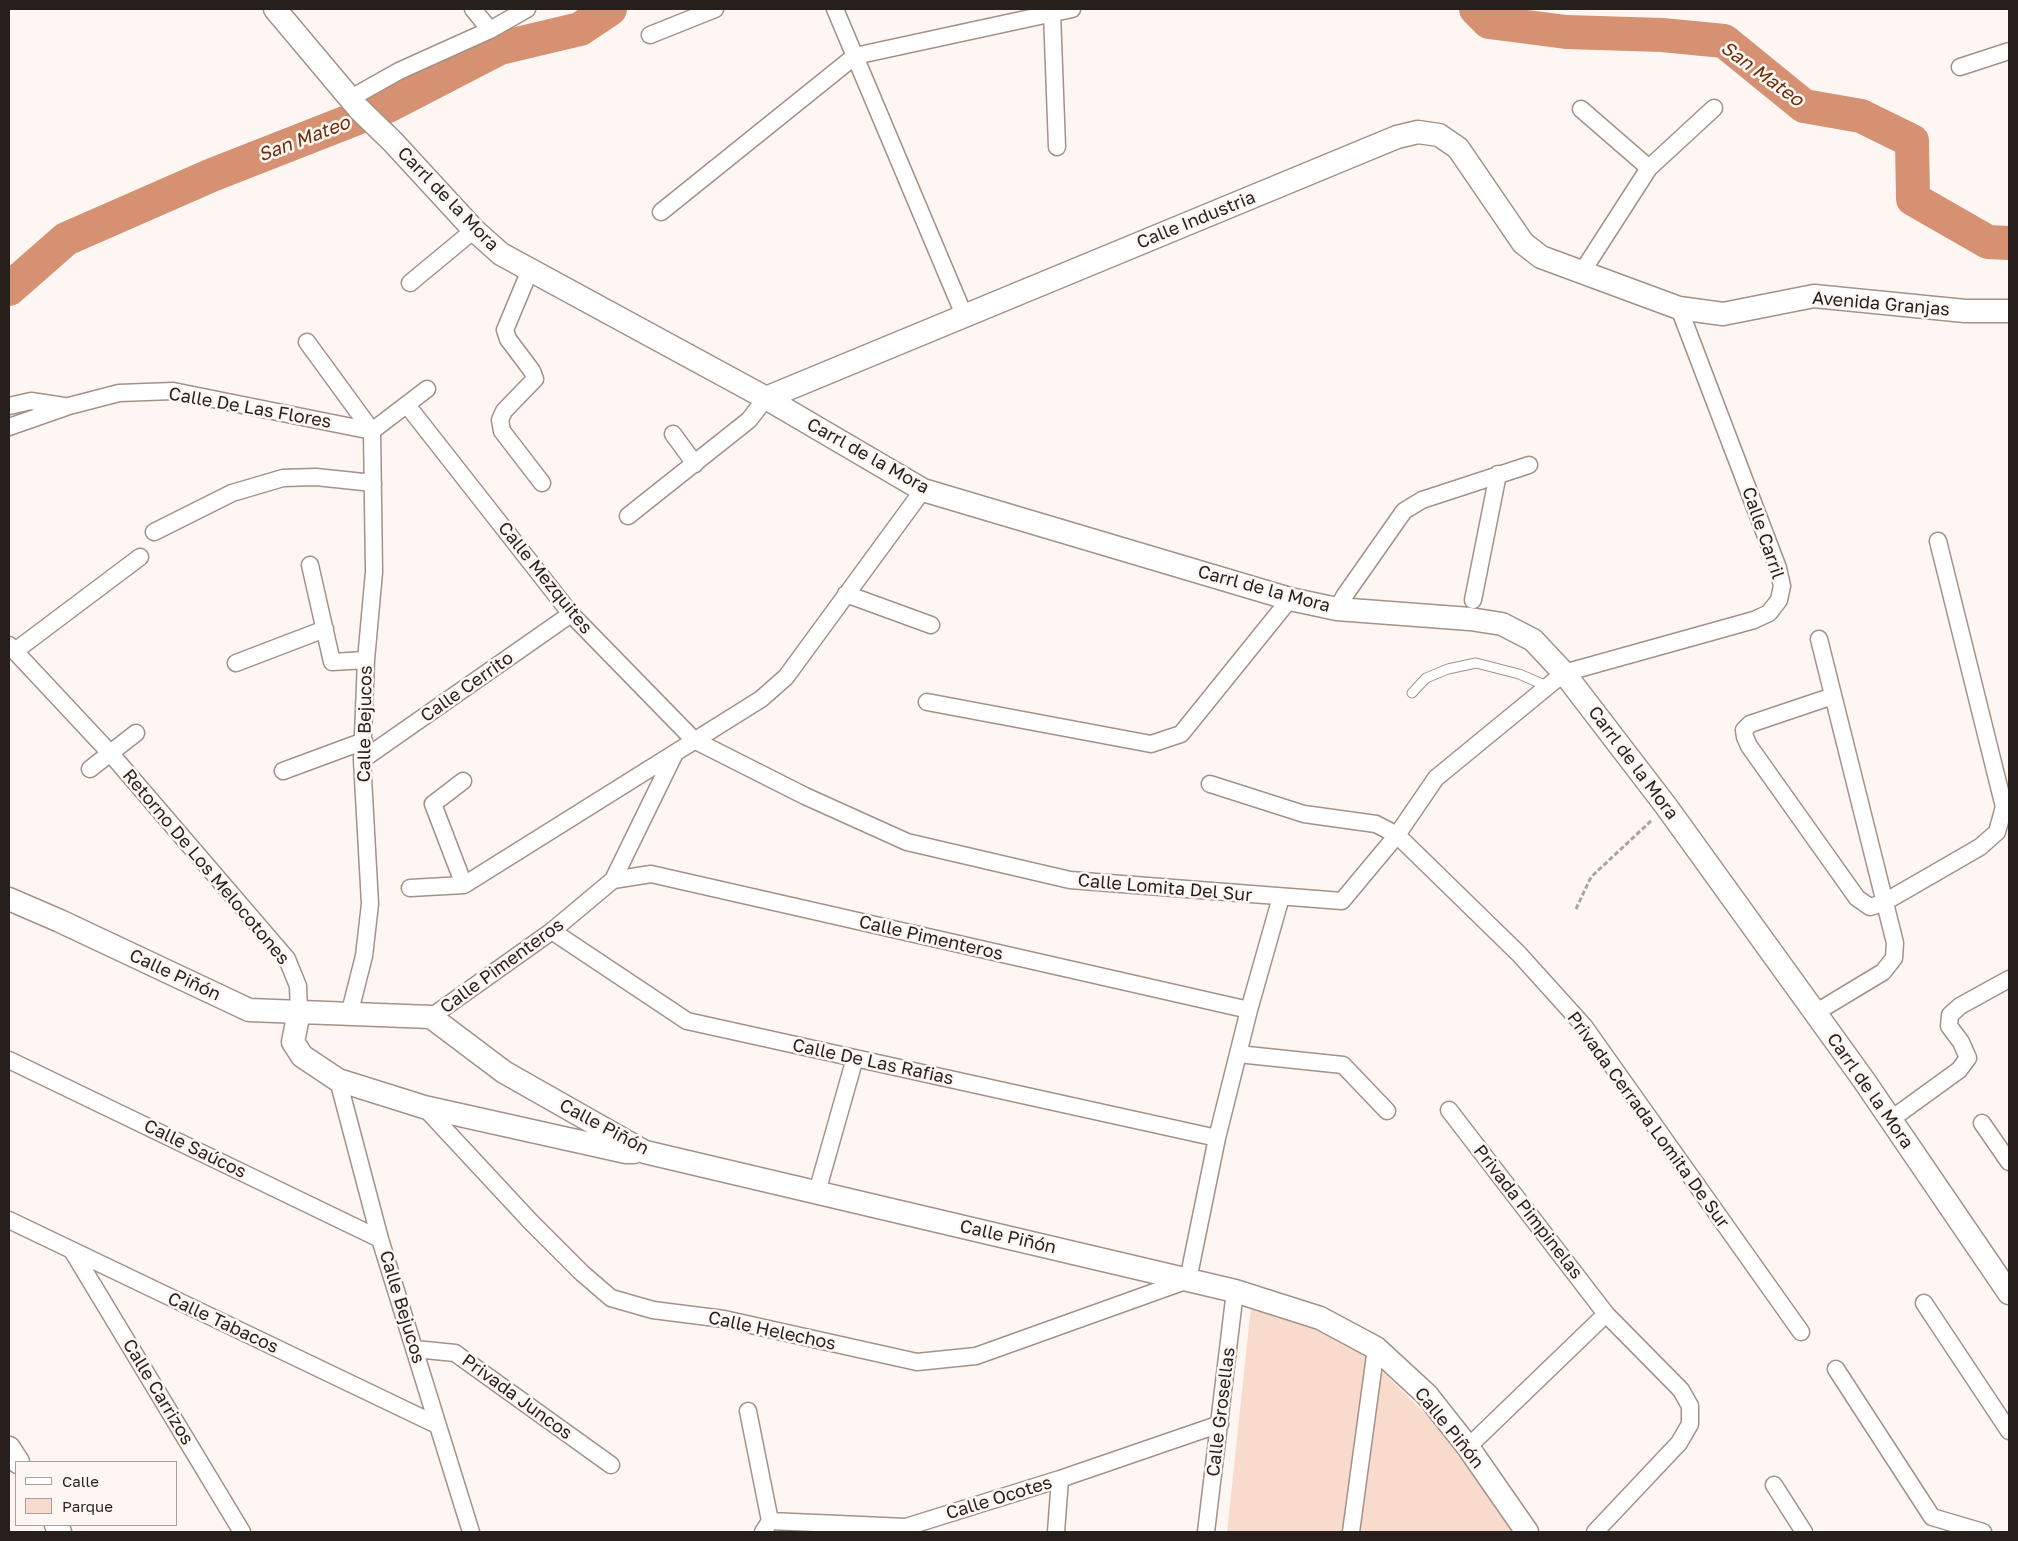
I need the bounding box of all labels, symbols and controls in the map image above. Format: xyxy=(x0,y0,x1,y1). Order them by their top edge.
water label: San Mateo xyxy=(1716,36,1808,112)
water label: San Mateo xyxy=(255,111,353,167)
street label: Carrl de la Mora xyxy=(393,142,503,256)
street label: Calle Industria xyxy=(1133,186,1259,254)
street label: Avenida Granjas xyxy=(1811,287,1951,321)
street label: Calle De Las Flores xyxy=(167,383,333,433)
street label: Carrl de la Mora xyxy=(803,413,933,499)
street label: Calle Carril xyxy=(1737,484,1789,582)
street label: Calle Mezquites xyxy=(493,518,597,638)
street label: Carrl de la Mora xyxy=(1195,561,1333,617)
street label: Calle Cerrito xyxy=(416,647,518,727)
street label: Calle Bejucos xyxy=(353,665,377,783)
street label: Carrl de la Mora xyxy=(1583,702,1683,824)
street label: Retorno De Los Melocotones xyxy=(118,765,294,969)
street label: Calle Lomita Del Sur xyxy=(1077,870,1253,906)
street label: Calle Pimenteros xyxy=(857,911,1005,965)
street label: Calle Pimenteros xyxy=(436,914,568,1018)
street label: Calle Piñón xyxy=(126,944,224,1006)
street label: Privada Cerrada Lomita De Sur xyxy=(1562,1008,1734,1232)
street label: Carrl de la Mora xyxy=(1822,1029,1918,1153)
street label: Calle De Las Rafias xyxy=(790,1034,956,1090)
street label: Calle Piñón xyxy=(556,1094,652,1160)
street label: Calle Saúcos xyxy=(140,1115,250,1183)
street label: Privada Pimpinelas xyxy=(1469,1141,1587,1283)
street label: Calle Piñón xyxy=(958,1215,1058,1259)
street label: Calle Bejucos xyxy=(375,1248,429,1366)
street label: Calle Tabacos xyxy=(164,1288,282,1358)
street label: Calle Helechos xyxy=(706,1307,838,1355)
street label: Calle Carrizos xyxy=(118,1335,198,1449)
street label: Calle Grosellas xyxy=(1202,1346,1240,1478)
street label: Privada Juncos xyxy=(458,1350,576,1444)
street label: Calle Piñón xyxy=(1410,1383,1488,1473)
legend xyxy=(15,1461,178,1526)
text: Calle xyxy=(62,1472,99,1490)
street label: Calle Ocotes xyxy=(943,1472,1055,1524)
text: Parque xyxy=(62,1497,113,1515)

